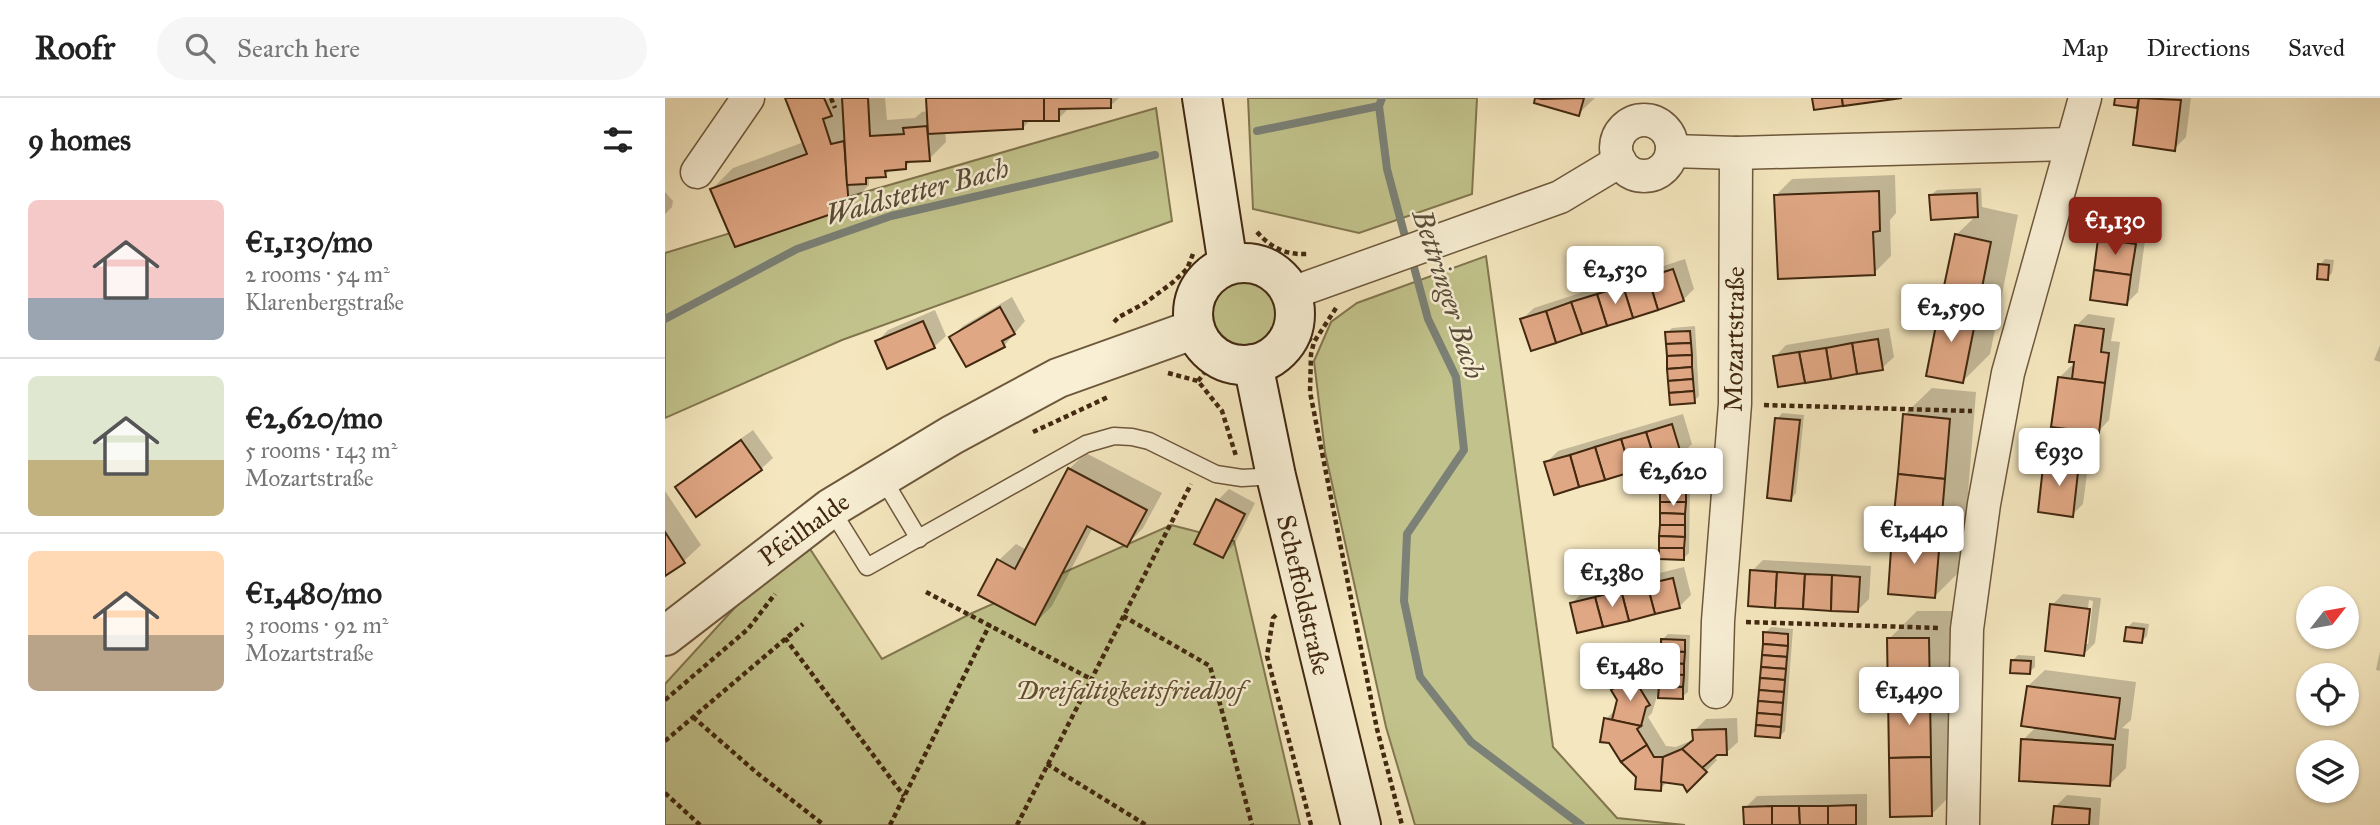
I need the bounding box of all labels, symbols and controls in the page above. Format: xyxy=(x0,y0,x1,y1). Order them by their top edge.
search box xyxy=(157,17,647,80)
text: Roofr xyxy=(35,28,115,68)
icon: search xyxy=(181,29,219,67)
text: Search here xyxy=(237,32,360,64)
text: Map xyxy=(2062,33,2109,63)
text: Directions xyxy=(2147,33,2250,63)
text: Saved xyxy=(2288,33,2345,63)
icon: filters xyxy=(599,121,637,159)
text: 9 homes xyxy=(28,122,131,158)
water label: Waldstetter Bach xyxy=(822,150,1013,233)
pin: €1,130 xyxy=(2058,198,2172,257)
water label: Bettringer Bach xyxy=(1404,203,1492,384)
text: €1,130 xyxy=(2085,206,2145,234)
text: €1,130/mo xyxy=(245,224,373,260)
icon: home xyxy=(84,228,168,312)
pin: €2,530 xyxy=(1558,246,1672,306)
text: €2,530 xyxy=(1583,255,1647,283)
text: 2 rooms · 54 m² xyxy=(245,260,390,288)
street label: Mozartstraße xyxy=(1717,266,1751,412)
pin: €2,590 xyxy=(1894,285,2008,344)
text: Klarenbergstraße xyxy=(245,288,404,316)
text: €2,590 xyxy=(1917,293,1985,321)
text: €2,620/mo xyxy=(245,400,383,436)
icon: home xyxy=(84,404,168,488)
pin: €930 xyxy=(2018,428,2100,488)
text: 5 rooms · 143 m² xyxy=(245,436,397,464)
text: €930 xyxy=(2035,437,2083,465)
pin: €2,620 xyxy=(1616,448,1730,508)
text: €2,620 xyxy=(1639,457,1707,485)
text: Mozartstraße xyxy=(245,464,374,492)
street label: Pfeilhalde xyxy=(752,485,856,573)
pin: €1,440 xyxy=(1857,506,1971,566)
street label: Scheffoldstraße xyxy=(1270,512,1338,678)
text: €1,440 xyxy=(1880,515,1948,543)
pin: €1,380 xyxy=(1555,550,1669,609)
text: €1,380 xyxy=(1580,558,1644,586)
text: €1,480/mo xyxy=(245,575,382,611)
icon: home xyxy=(84,579,168,663)
north arrow xyxy=(2296,586,2359,649)
map controls xyxy=(2296,586,2359,803)
text: 3 rooms · 92 m² xyxy=(245,611,388,639)
text: Mozartstraße xyxy=(245,639,374,667)
pin: €1,480 xyxy=(1573,644,1687,703)
text: €1,480 xyxy=(1596,652,1664,680)
button: locate xyxy=(2296,663,2359,726)
pin: €1,490 xyxy=(1852,668,1966,727)
park label: Dreifaltigkeitsfriedhof xyxy=(1016,674,1251,706)
text: €1,490 xyxy=(1875,676,1943,704)
button: layers xyxy=(2296,740,2359,803)

